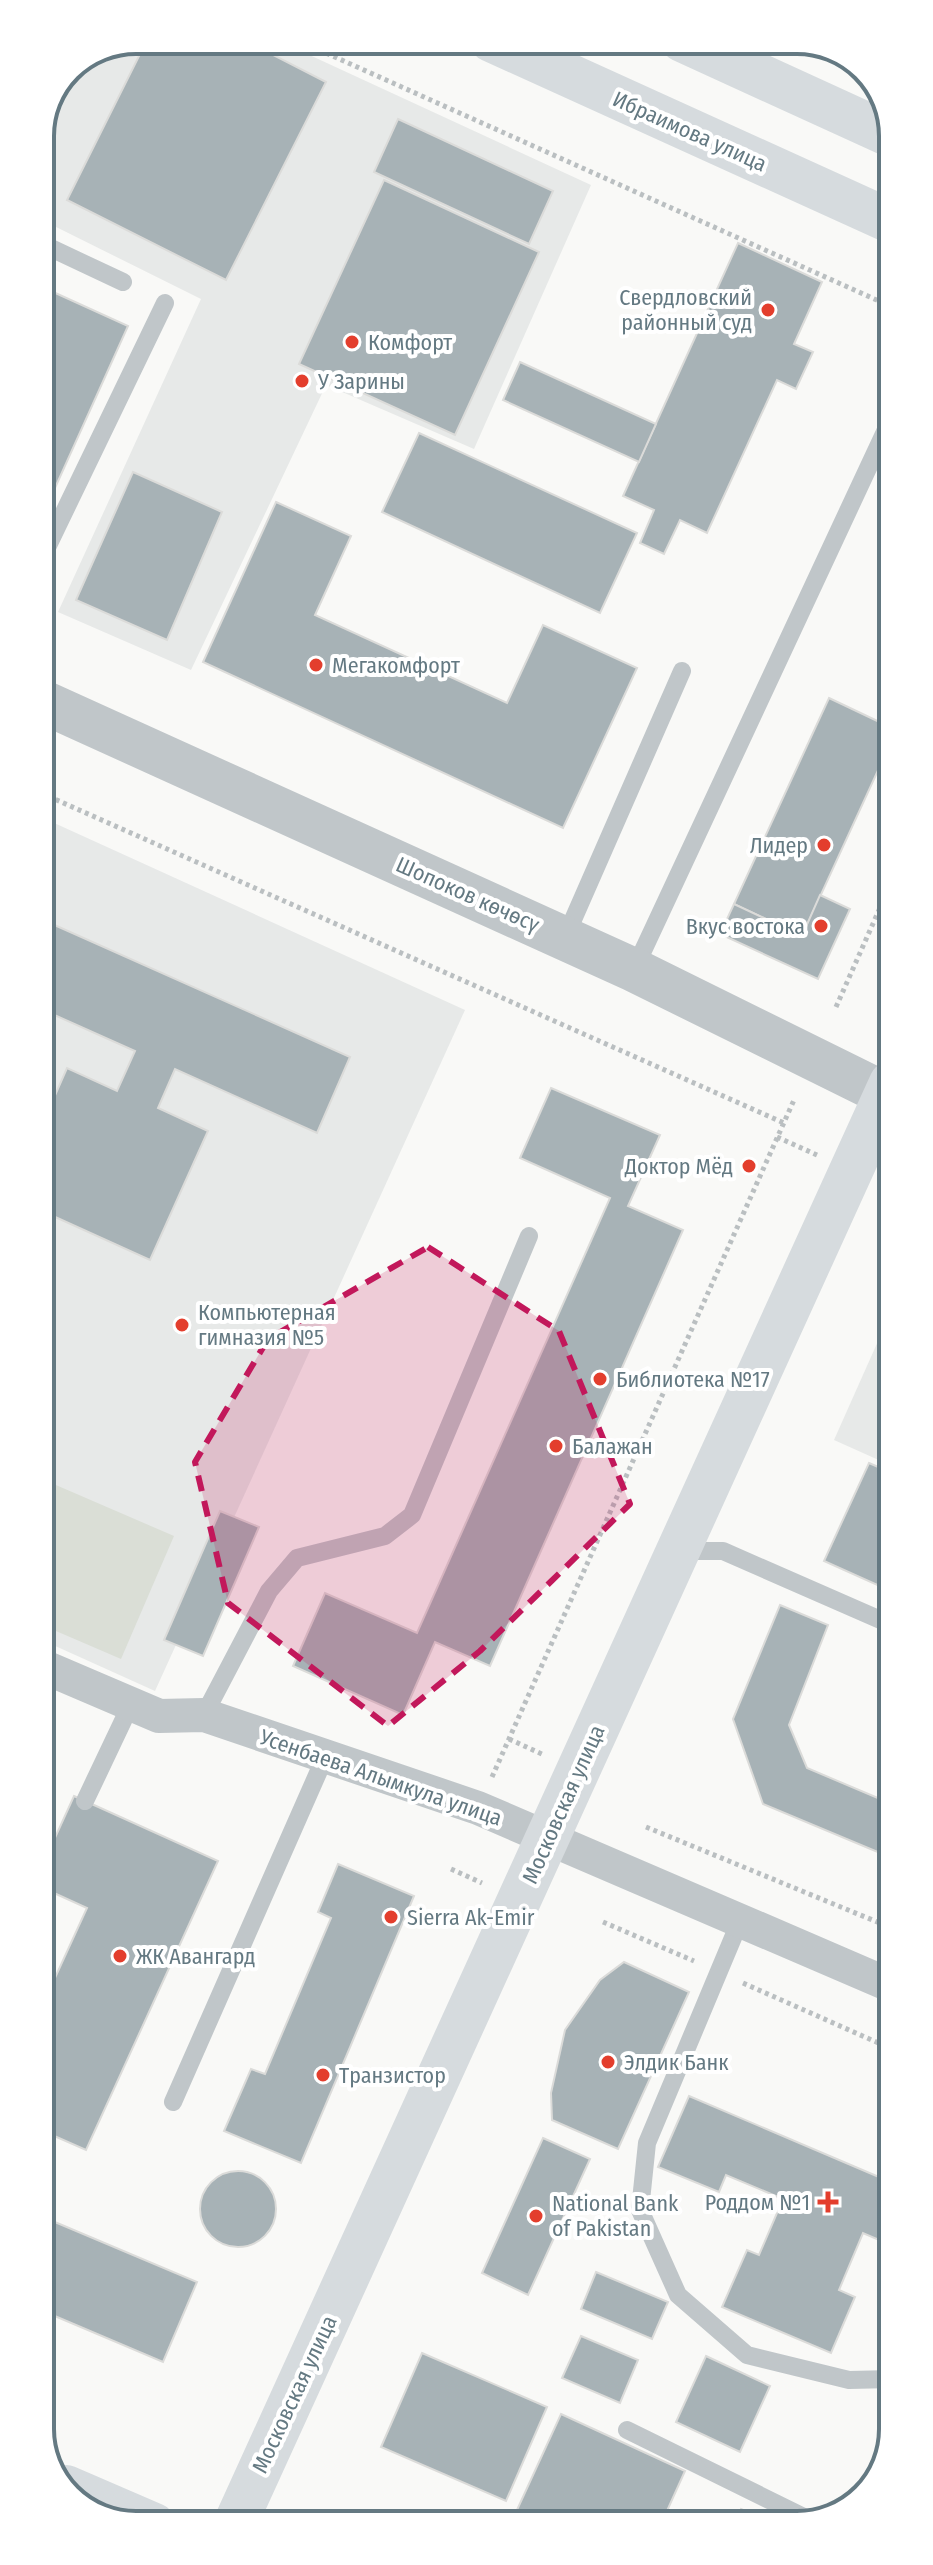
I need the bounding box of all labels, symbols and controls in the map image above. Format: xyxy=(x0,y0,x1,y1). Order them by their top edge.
street label: Ибраимова улица xyxy=(609,85,771,177)
place label: Свердловский районный суд xyxy=(619,284,752,336)
marker: Свердловский районный суд xyxy=(759,301,777,319)
place label: Комфорт xyxy=(368,329,452,356)
marker: Комфорт xyxy=(343,333,361,351)
place label: У Зарины xyxy=(317,368,405,395)
marker: У Зарины xyxy=(293,372,311,390)
place label: Мегакомфорт xyxy=(332,652,460,679)
marker: Мегакомфорт xyxy=(307,656,325,674)
place label: Лидер xyxy=(750,832,808,859)
marker: Лидер xyxy=(815,836,833,854)
street label: Шопоков көчөсү xyxy=(392,851,544,938)
place label: Вкус востока xyxy=(686,913,805,940)
marker: Вкус востока xyxy=(812,917,830,935)
place label: Доктор Мёд xyxy=(624,1153,733,1180)
marker: Доктор Мёд xyxy=(740,1157,758,1175)
place label: Компьютерная гимназия №5 xyxy=(198,1299,336,1351)
marker: Компьютерная гимназия №5 xyxy=(173,1316,191,1334)
place label: Библиотека №17 xyxy=(616,1366,770,1393)
marker: Библиотека №17 xyxy=(591,1370,609,1388)
place label: Балажан xyxy=(572,1433,653,1460)
marker: Балажан xyxy=(547,1437,565,1455)
street label: Московская улица xyxy=(516,1721,611,1888)
street label: Усенбаева Алымкула улица xyxy=(255,1723,505,1832)
place label: Sierra Ak-Emir xyxy=(407,1904,535,1931)
marker: Sierra Ak-Emir xyxy=(382,1908,400,1926)
place label: ЖК Авангард xyxy=(136,1943,255,1970)
marker: ЖК Авангард xyxy=(111,1947,129,1965)
place label: Элдик Банк xyxy=(624,2049,729,2076)
marker: Элдик Банк xyxy=(599,2053,617,2071)
place label: Транзистор xyxy=(339,2062,446,2089)
marker: Транзистор xyxy=(314,2066,332,2084)
place label: Роддом №1 xyxy=(705,2189,810,2216)
place label: National Bank of Pakistan xyxy=(552,2190,679,2242)
marker: Роддом №1 xyxy=(817,2191,839,2213)
marker: National Bank of Pakistan xyxy=(527,2207,545,2225)
street label: Московская улица xyxy=(246,2311,343,2477)

